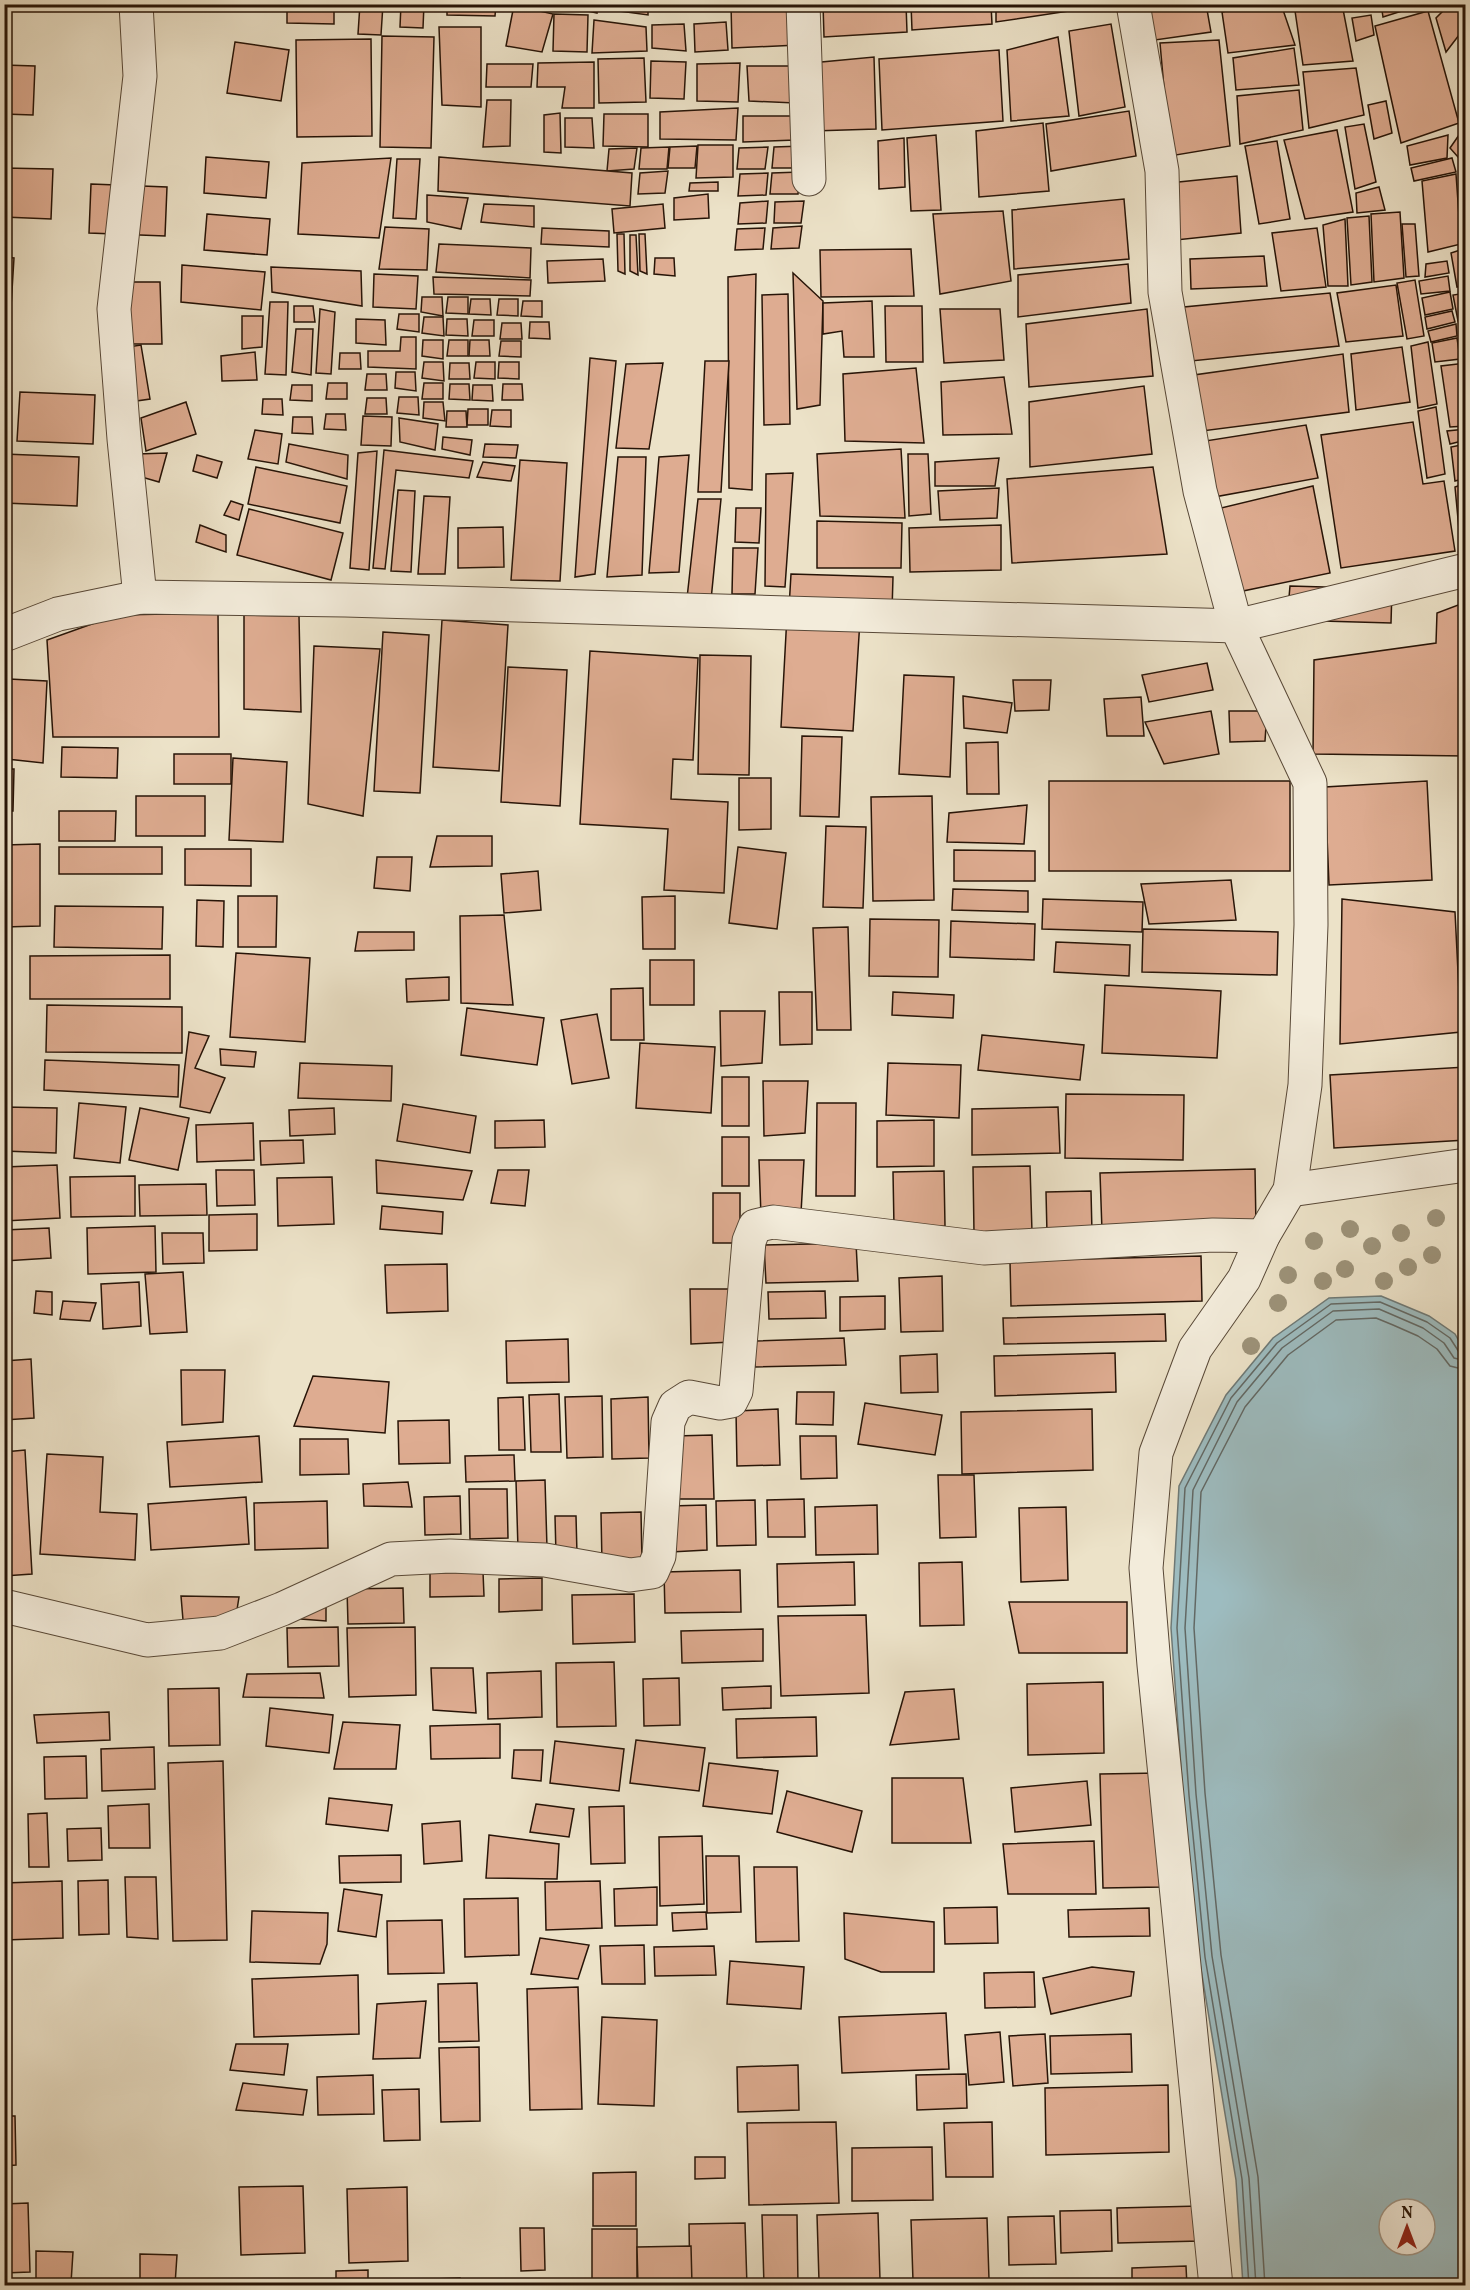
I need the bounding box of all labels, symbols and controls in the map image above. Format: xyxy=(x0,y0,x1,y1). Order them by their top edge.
north arrow xyxy=(1377,2197,1437,2257)
text: N xyxy=(1401,2203,1413,2225)

